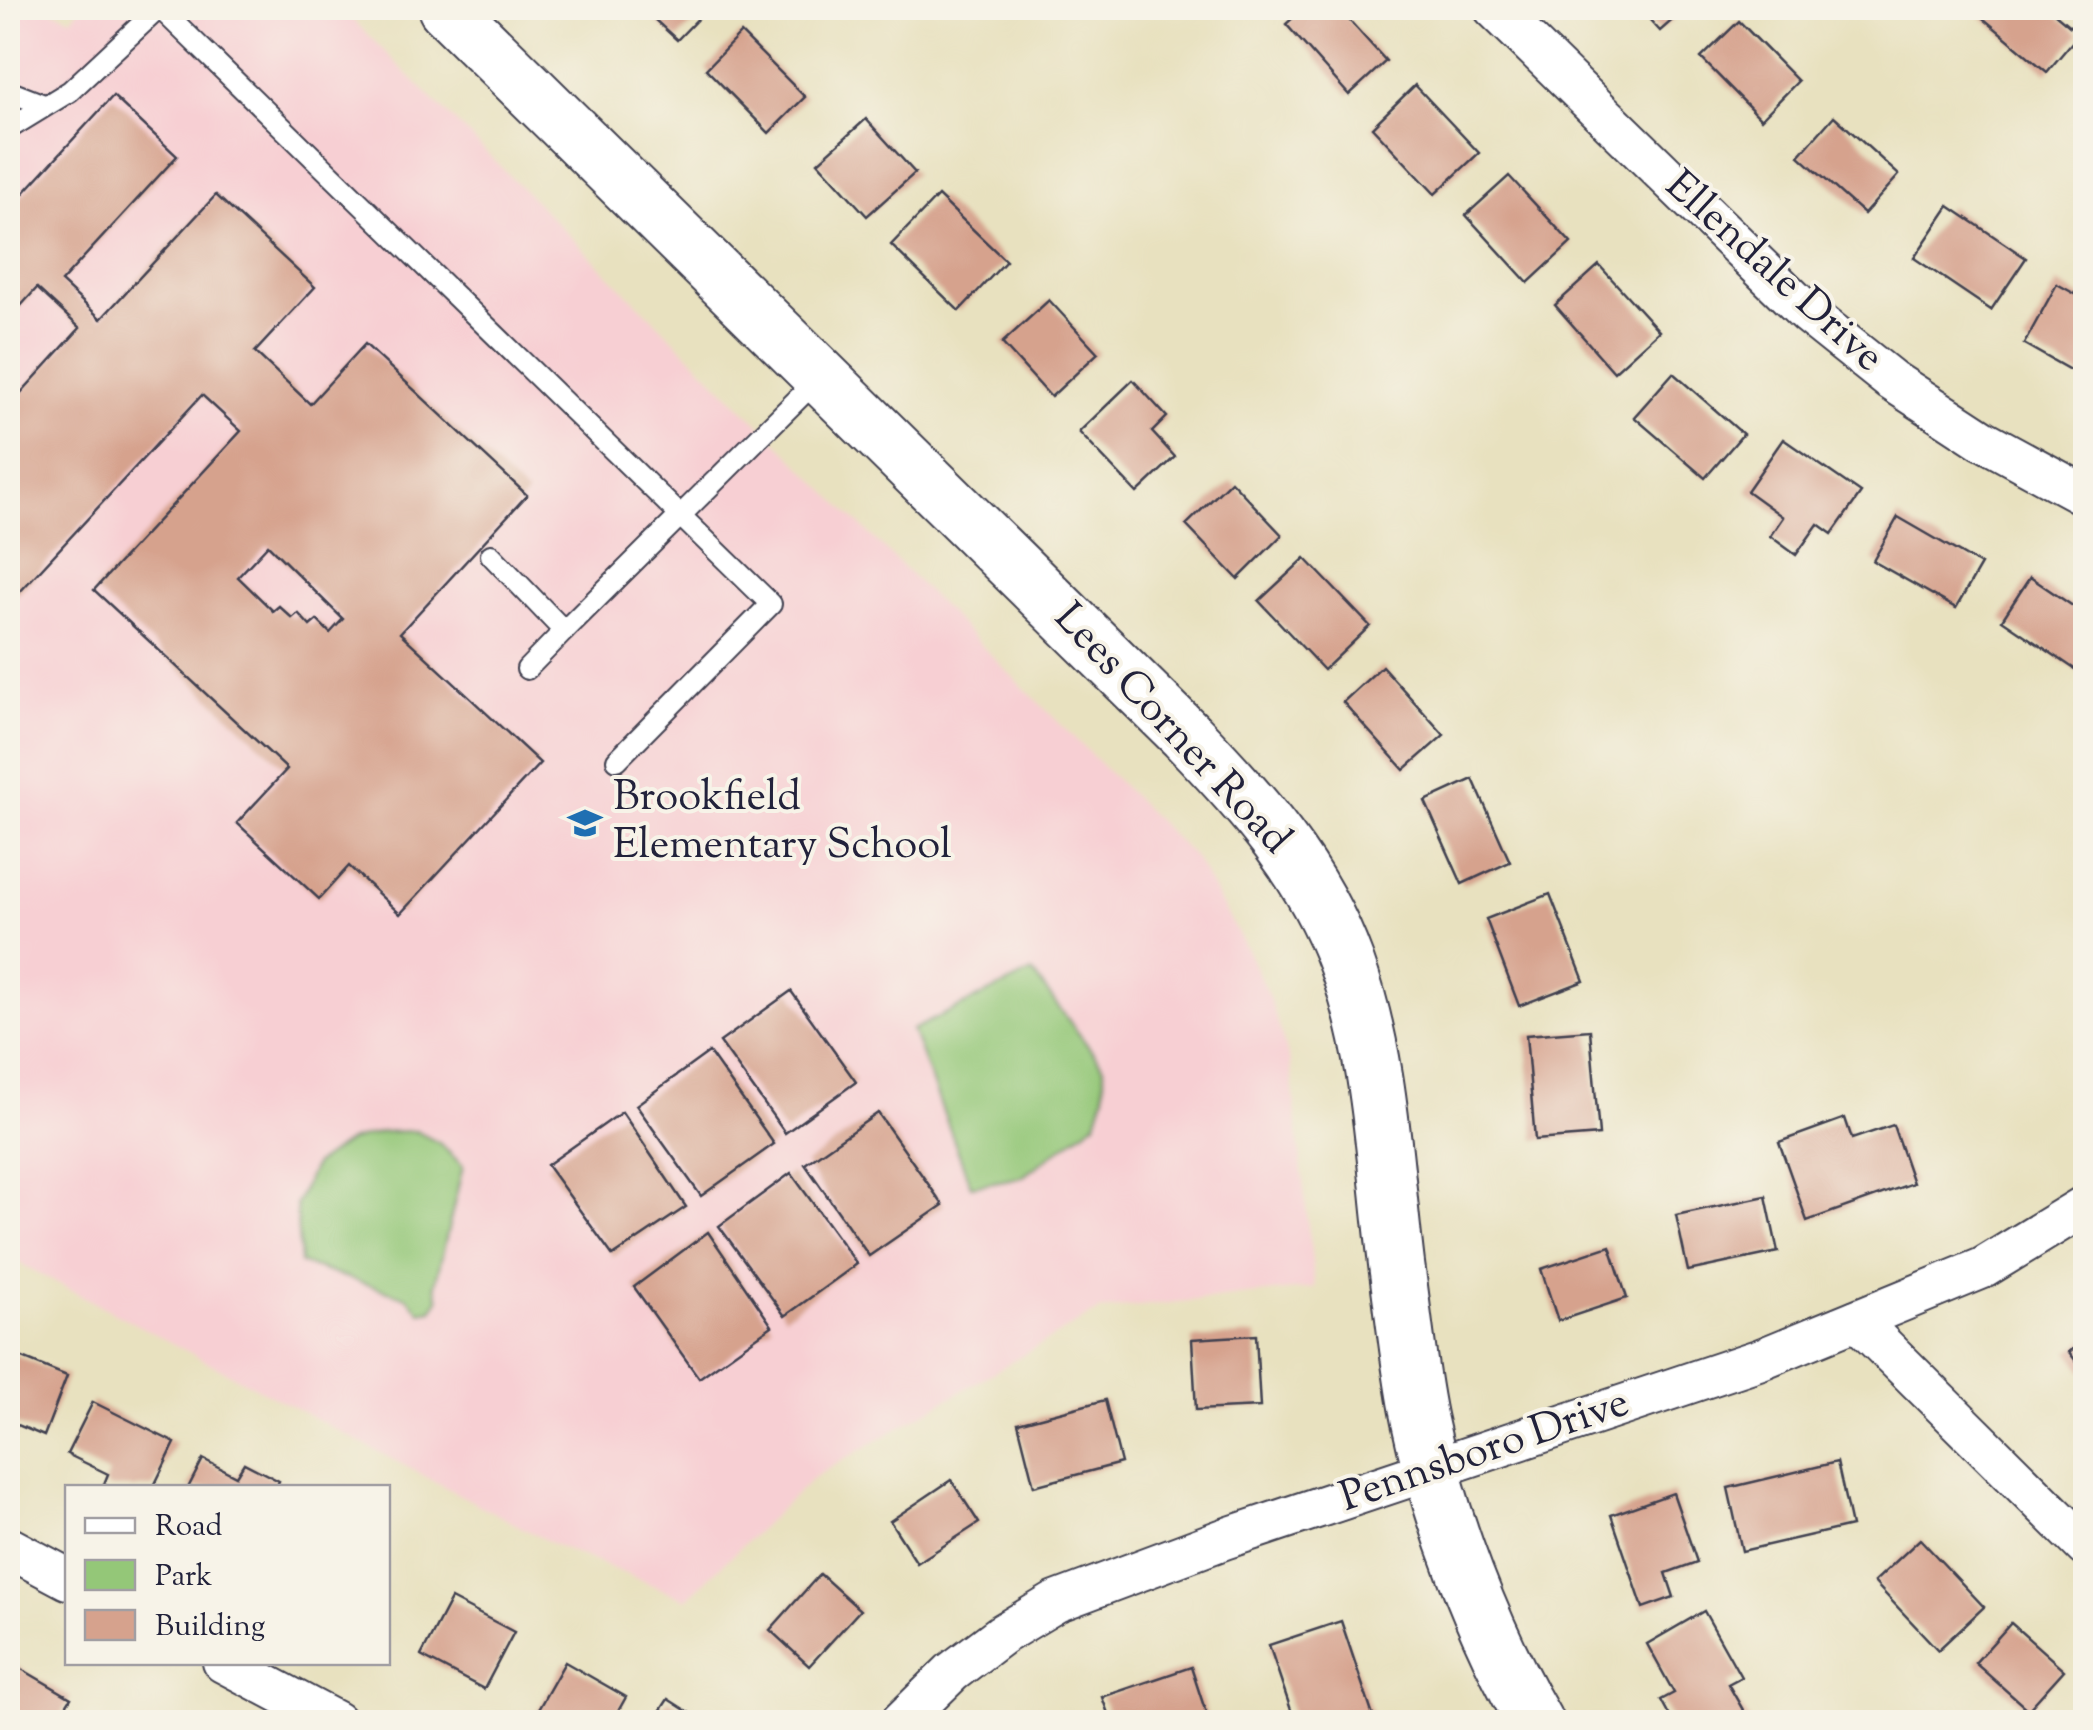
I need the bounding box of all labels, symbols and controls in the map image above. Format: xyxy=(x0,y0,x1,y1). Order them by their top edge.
street label: Ellendale Drive xyxy=(1650,158,1896,388)
street label: Lees Corner Road xyxy=(1038,591,1304,869)
place label: Brookfield Elementary School xyxy=(613,769,952,877)
school or university icon: Brookfield Elementary School xyxy=(566,804,604,842)
street label: Pennsboro Drive xyxy=(1333,1374,1637,1530)
legend xyxy=(65,1485,390,1665)
text: Road xyxy=(155,1506,222,1549)
text: Park xyxy=(155,1556,212,1599)
text: Building xyxy=(155,1606,265,1649)

